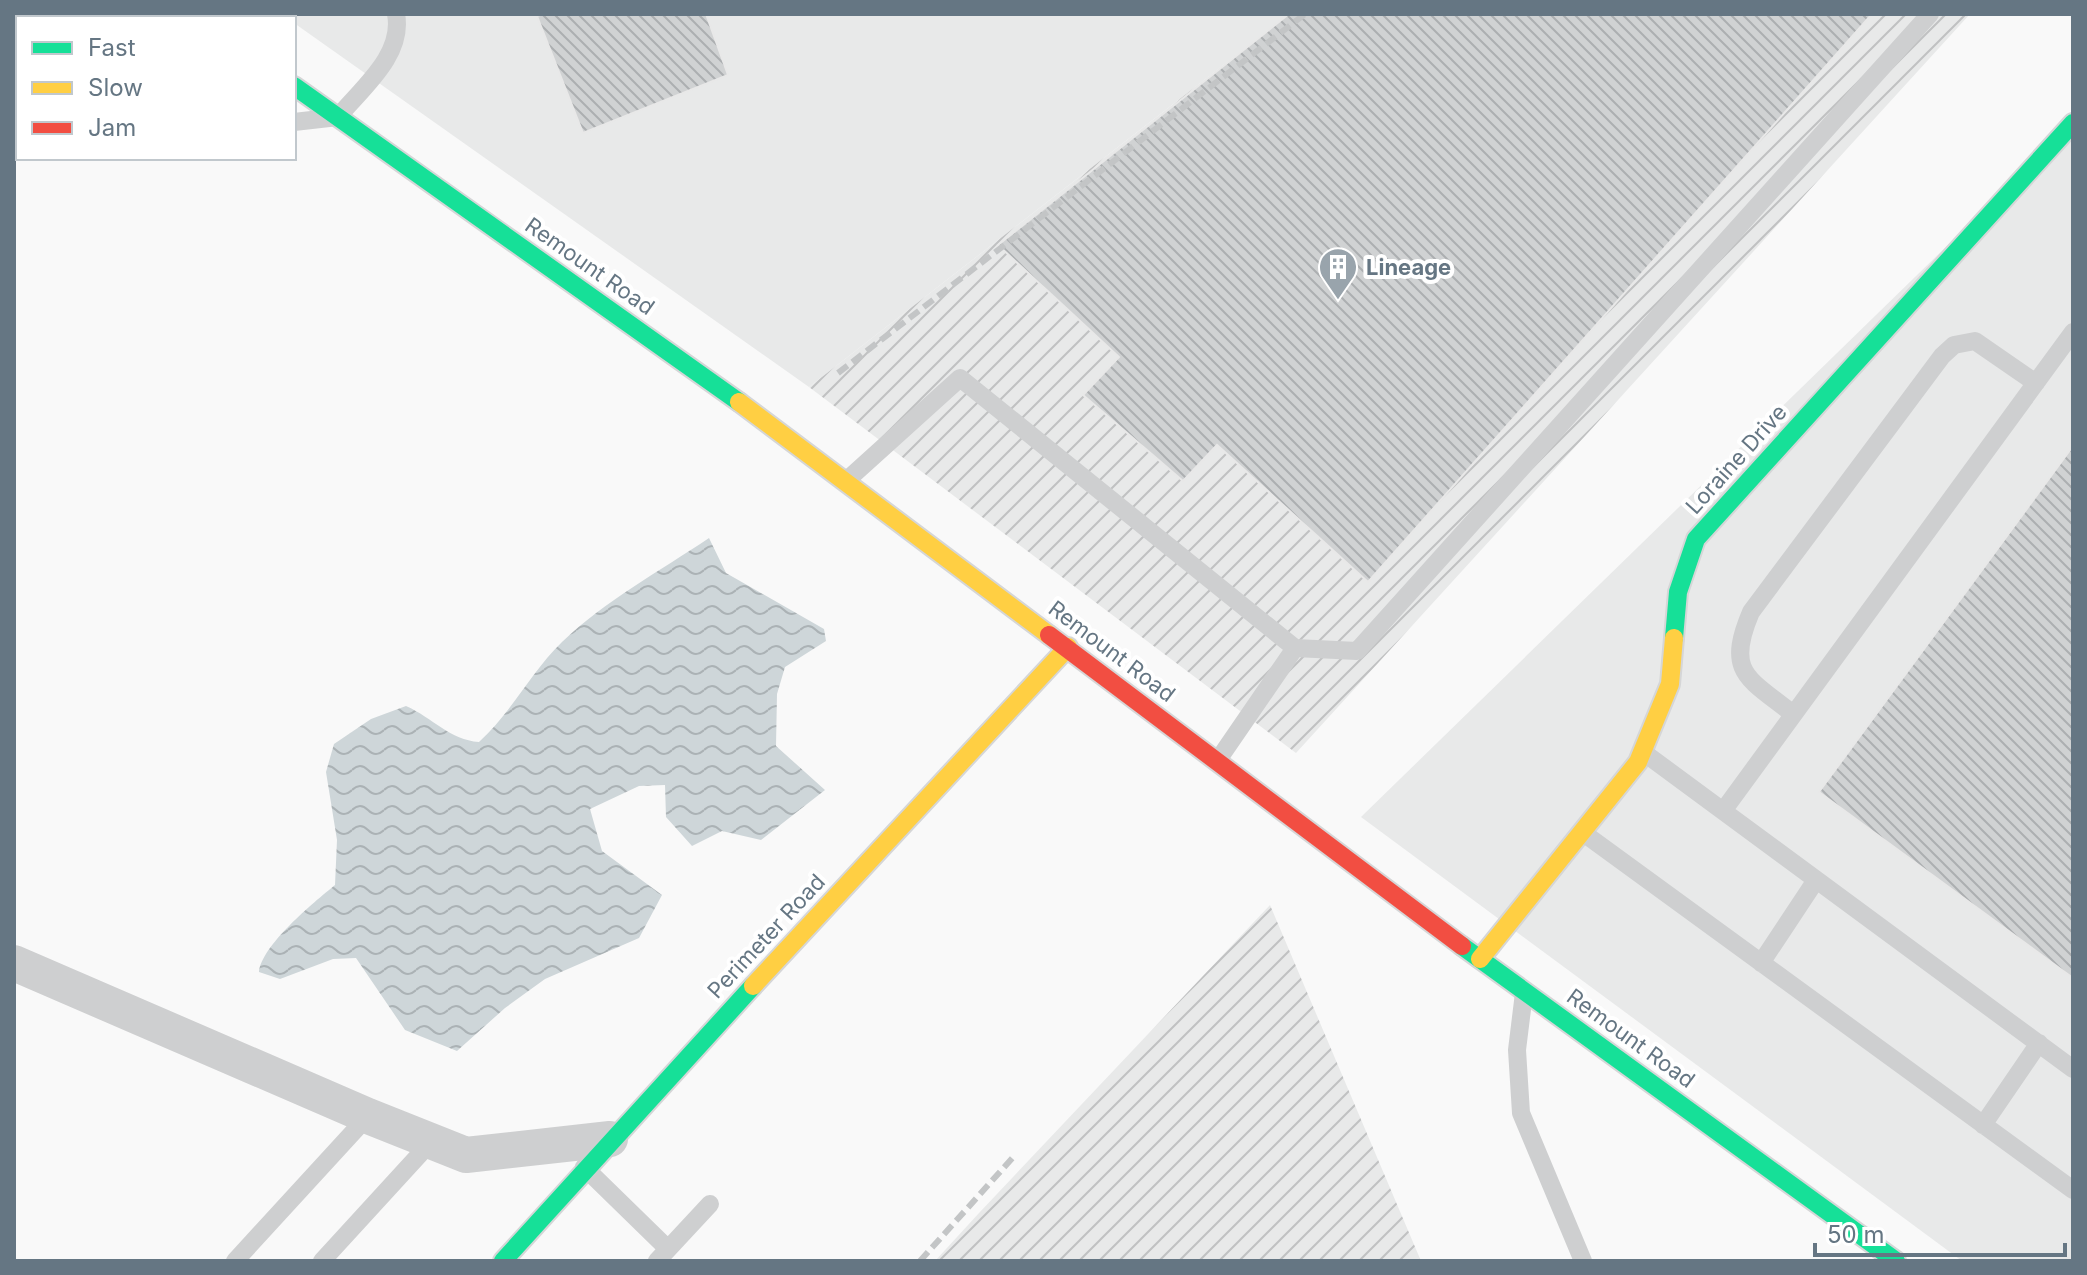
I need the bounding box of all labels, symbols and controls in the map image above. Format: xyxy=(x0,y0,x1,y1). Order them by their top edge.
legend xyxy=(16,16,296,160)
text: Fast xyxy=(88,33,136,62)
text: Slow xyxy=(88,73,143,102)
text: Jam xyxy=(88,113,136,142)
street label: Remount Road xyxy=(520,212,660,320)
building icon: Lineage xyxy=(1317,246,1359,301)
place label: Lineage xyxy=(1366,254,1451,280)
street label: Loraine Drive xyxy=(1680,399,1792,519)
street label: Remount Road xyxy=(1044,595,1180,707)
street label: Perimeter Road xyxy=(702,869,830,1003)
street label: Remount Road xyxy=(1562,983,1700,1093)
scale bar xyxy=(1815,1207,2065,1257)
text: 50 m xyxy=(1827,1220,1885,1249)

